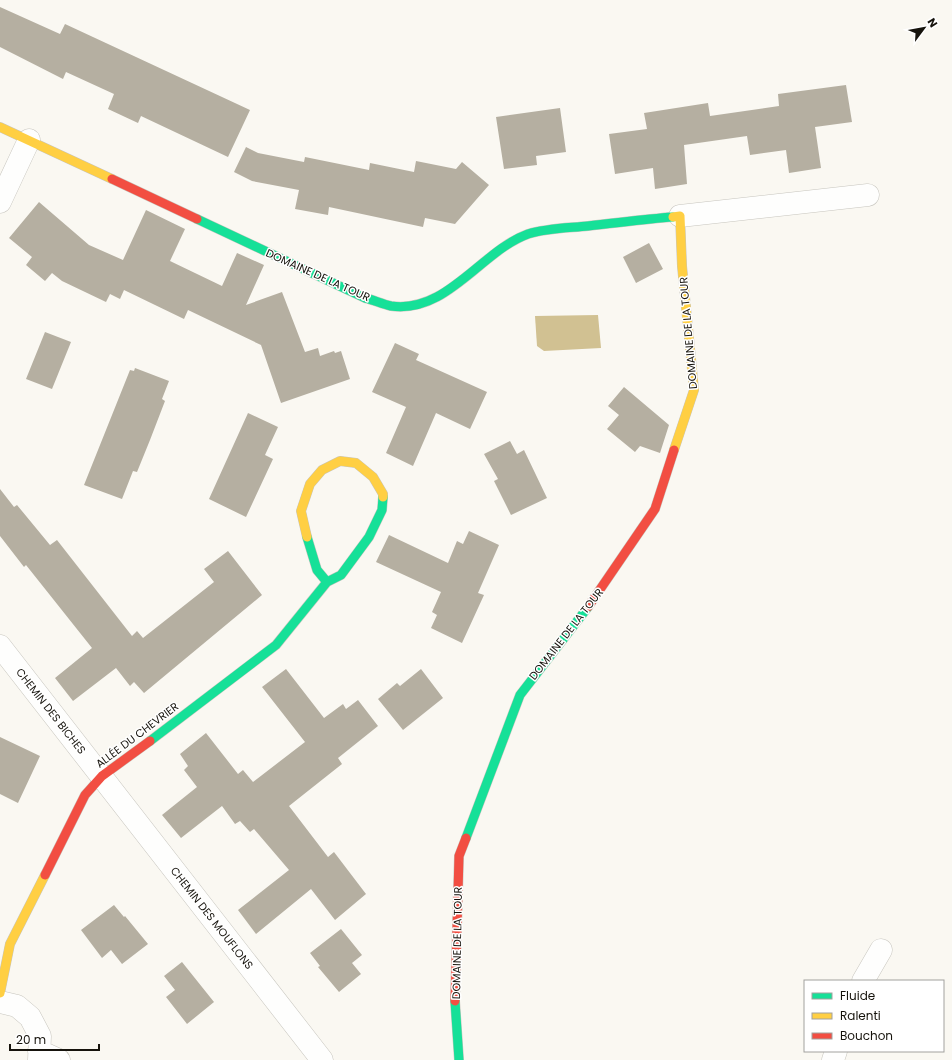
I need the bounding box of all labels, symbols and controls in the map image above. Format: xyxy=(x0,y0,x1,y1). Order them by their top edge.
north arrow xyxy=(904,8,944,48)
text: N xyxy=(924,15,941,30)
street label: DOMAINE DE LA TOUR xyxy=(263,245,373,305)
street label: DOMAINE DE LA TOUR xyxy=(675,276,701,390)
street label: DOMAINE DE LA TOUR xyxy=(525,585,607,683)
street label: CHEMIN DES BICHES xyxy=(12,665,90,757)
street label: ALLÉE DU CHEVRIER xyxy=(92,698,182,772)
street label: CHEMIN DES MOUFLONS xyxy=(167,863,257,973)
street label: DOMAINE DE LA TOUR xyxy=(448,886,466,999)
legend xyxy=(804,980,944,1052)
text: Fluide xyxy=(840,987,875,1004)
text: Ralenti xyxy=(840,1007,881,1024)
scale bar xyxy=(10,1026,99,1052)
text: Bouchon xyxy=(840,1027,893,1044)
text: 20 m xyxy=(16,1031,46,1048)

